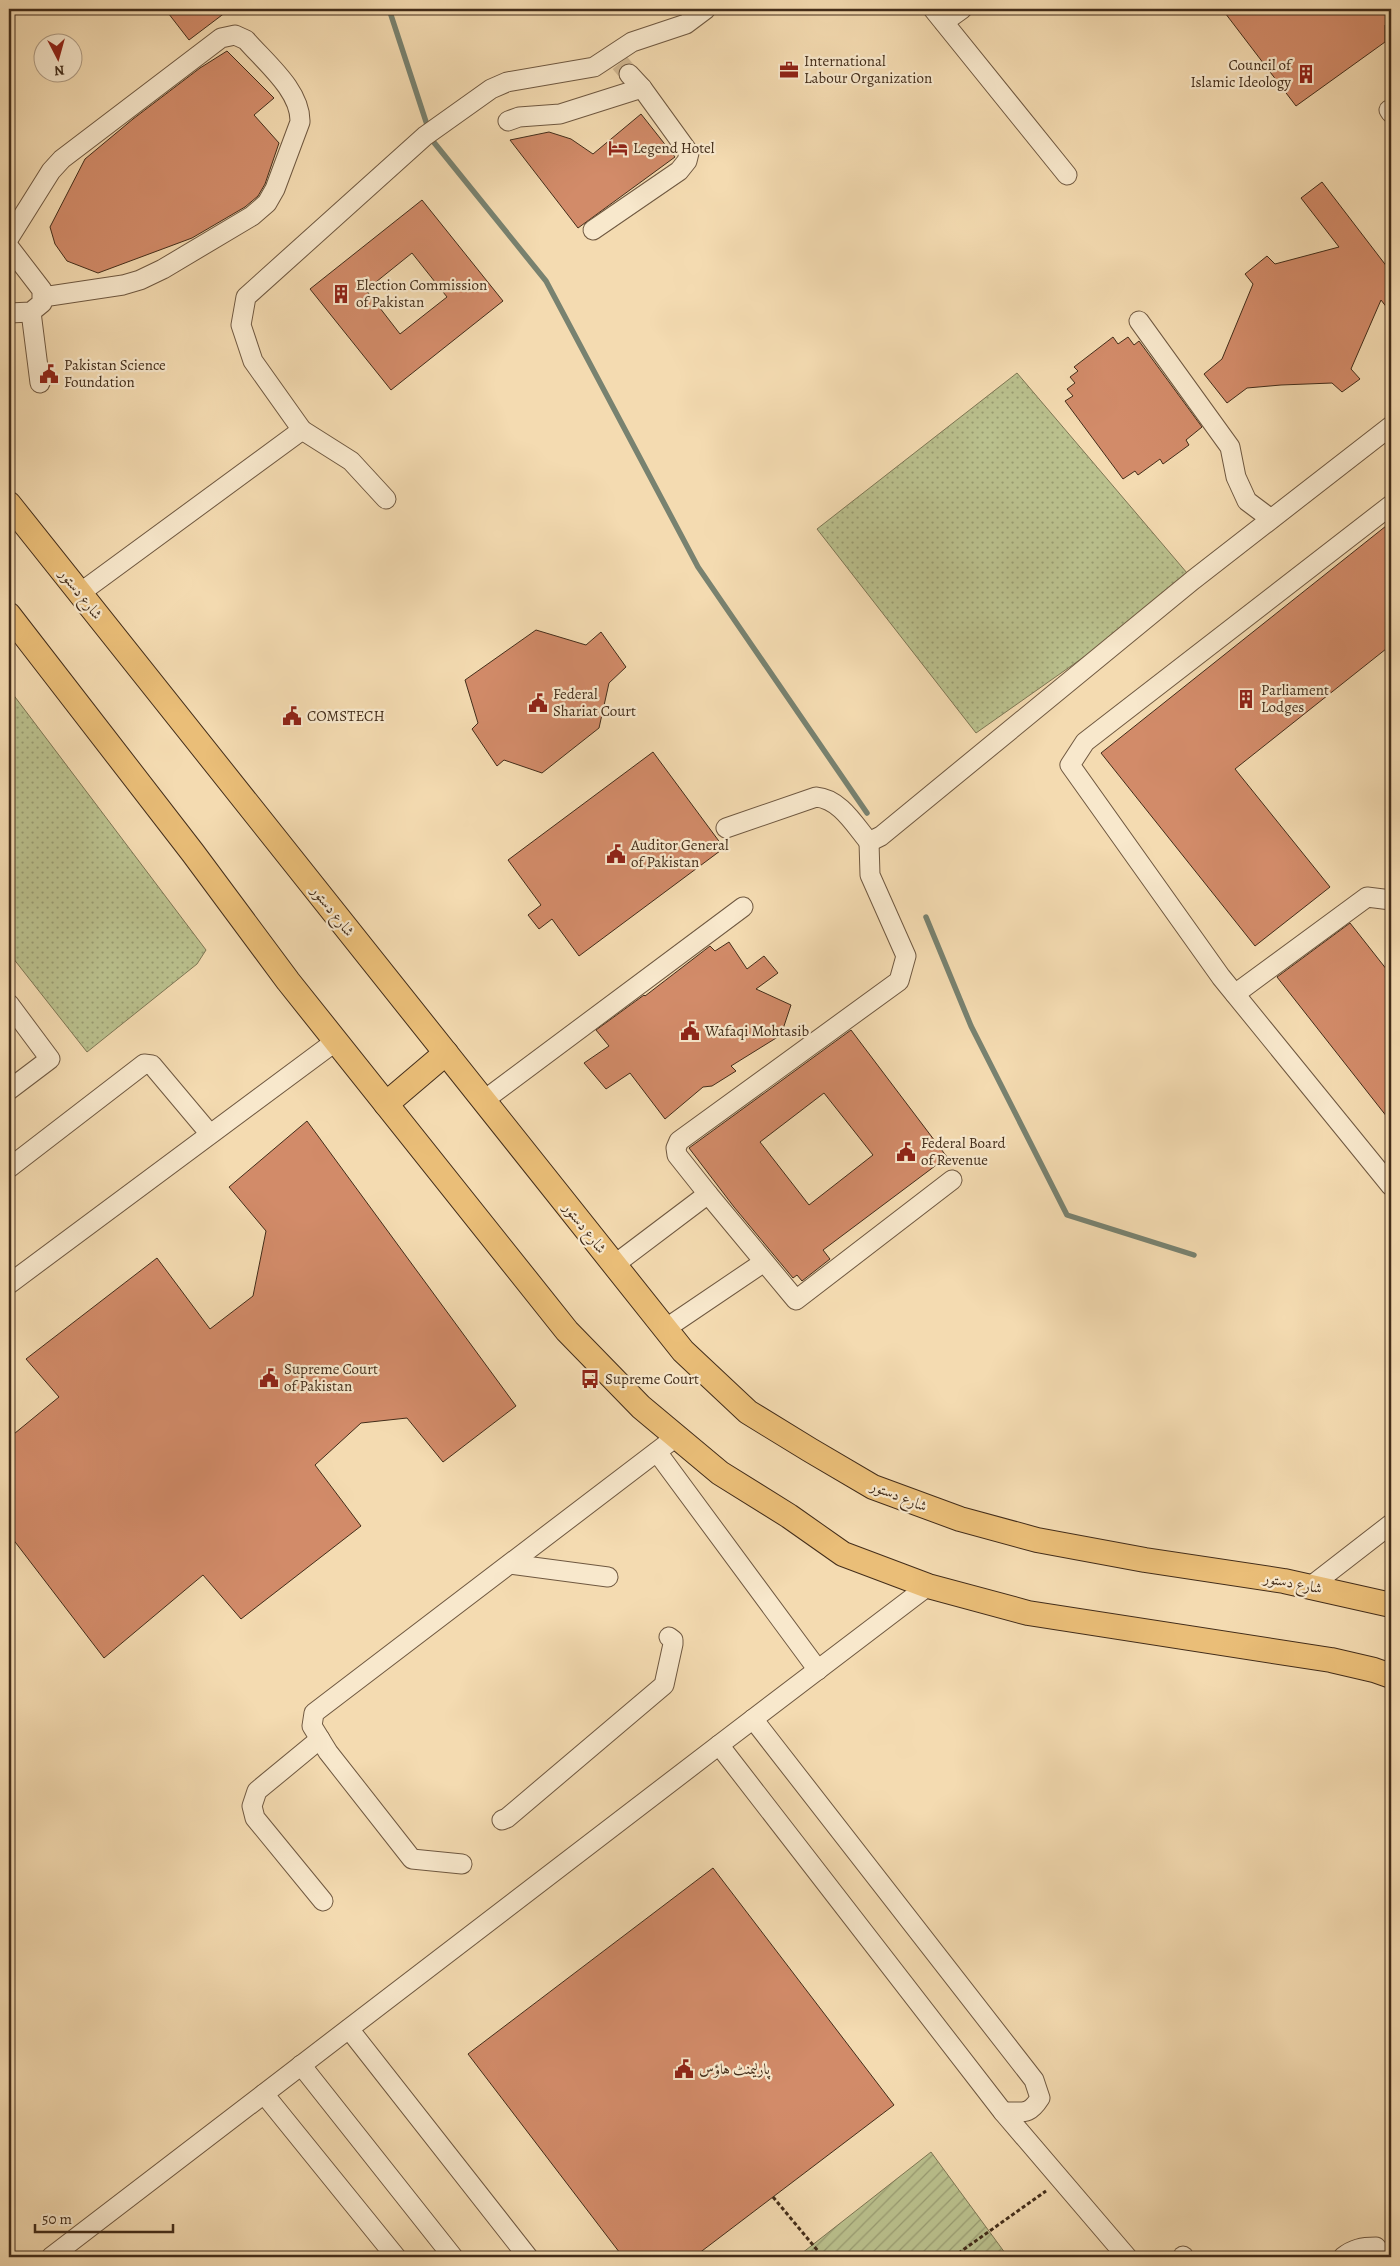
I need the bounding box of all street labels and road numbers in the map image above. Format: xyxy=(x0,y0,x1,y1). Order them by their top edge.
street label: شارع دستور xyxy=(51,563,107,625)
street label: شارع دستور xyxy=(303,880,359,942)
street label: شارع دستور xyxy=(555,1197,611,1259)
street label: شارع دستور xyxy=(865,1475,930,1519)
street label: شارع دستور xyxy=(1260,1567,1324,1601)

